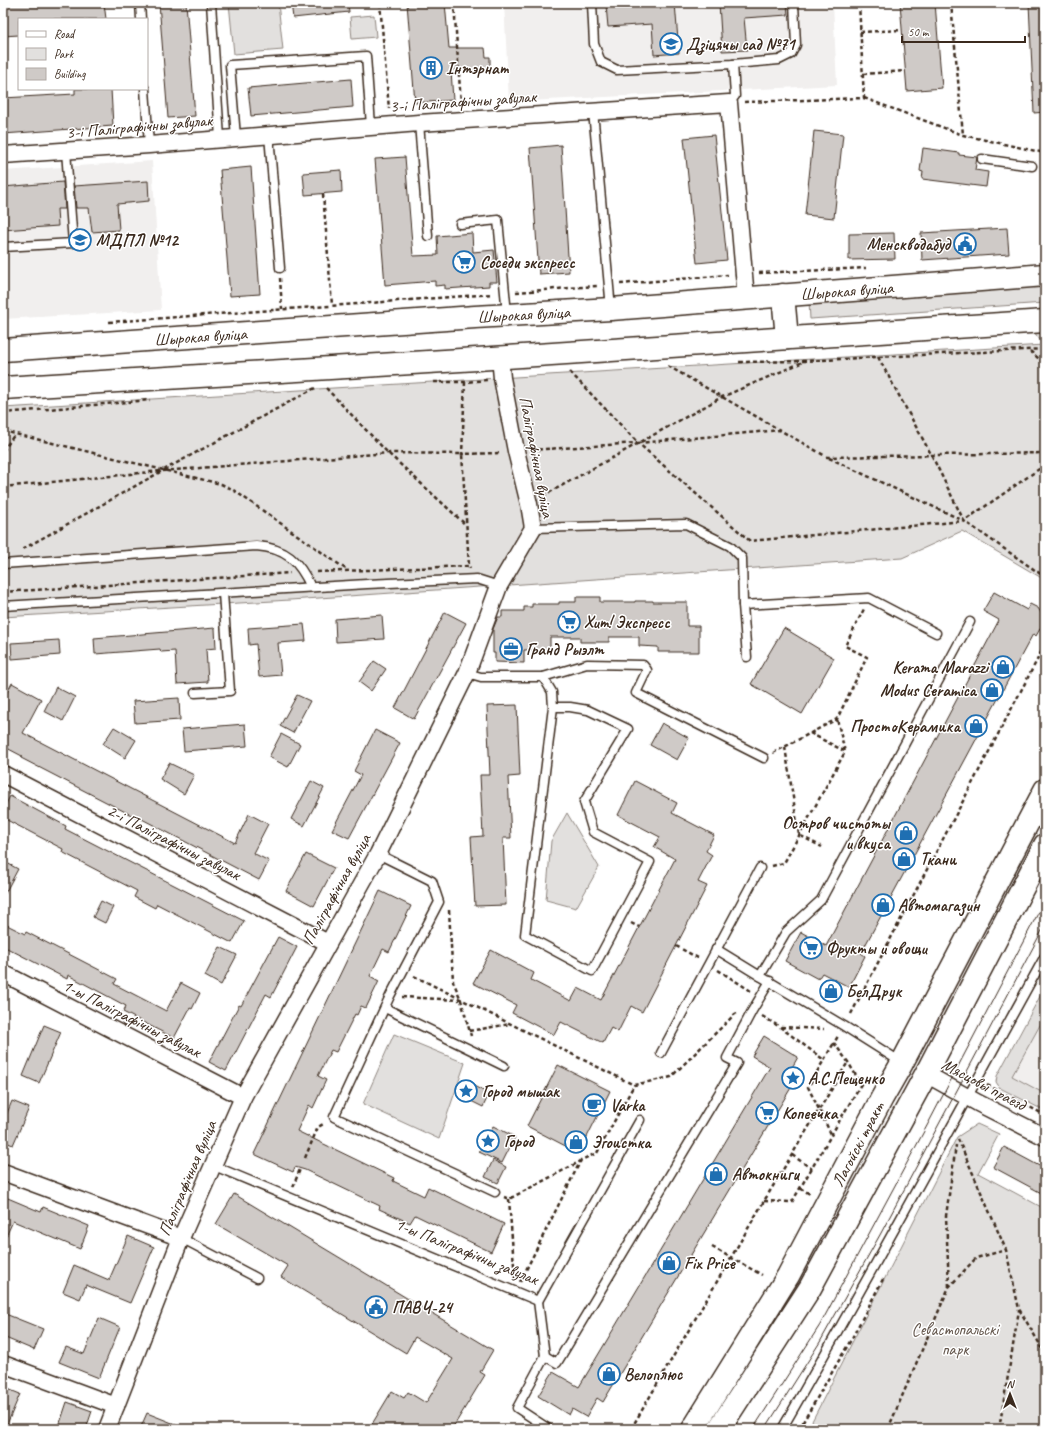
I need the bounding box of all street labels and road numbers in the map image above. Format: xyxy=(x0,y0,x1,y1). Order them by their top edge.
street label: 3-і Паліграфічны завулак xyxy=(389,86,539,118)
street label: 3-і Паліграфічны завулак xyxy=(65,110,215,144)
street label: Шырокая вуліца xyxy=(800,277,896,305)
street label: Шырокая вуліца xyxy=(477,301,572,328)
street label: Шырокая вуліца xyxy=(154,323,249,350)
street label: Паліграфічная вуліца xyxy=(514,395,559,521)
street label: 2-і Паліграфічны завулак xyxy=(103,800,245,887)
street label: Паліграфічная вуліца xyxy=(297,829,376,948)
street label: 1-ы Паліграфічны завулак xyxy=(59,975,206,1064)
street label: Мясцовы праезд xyxy=(938,1054,1031,1116)
street label: Лагойскі тракт xyxy=(827,1098,890,1190)
street label: Паліграфічная вуліца xyxy=(154,1116,222,1239)
street label: 1-ы Паліграфічны завулак xyxy=(392,1213,543,1291)

